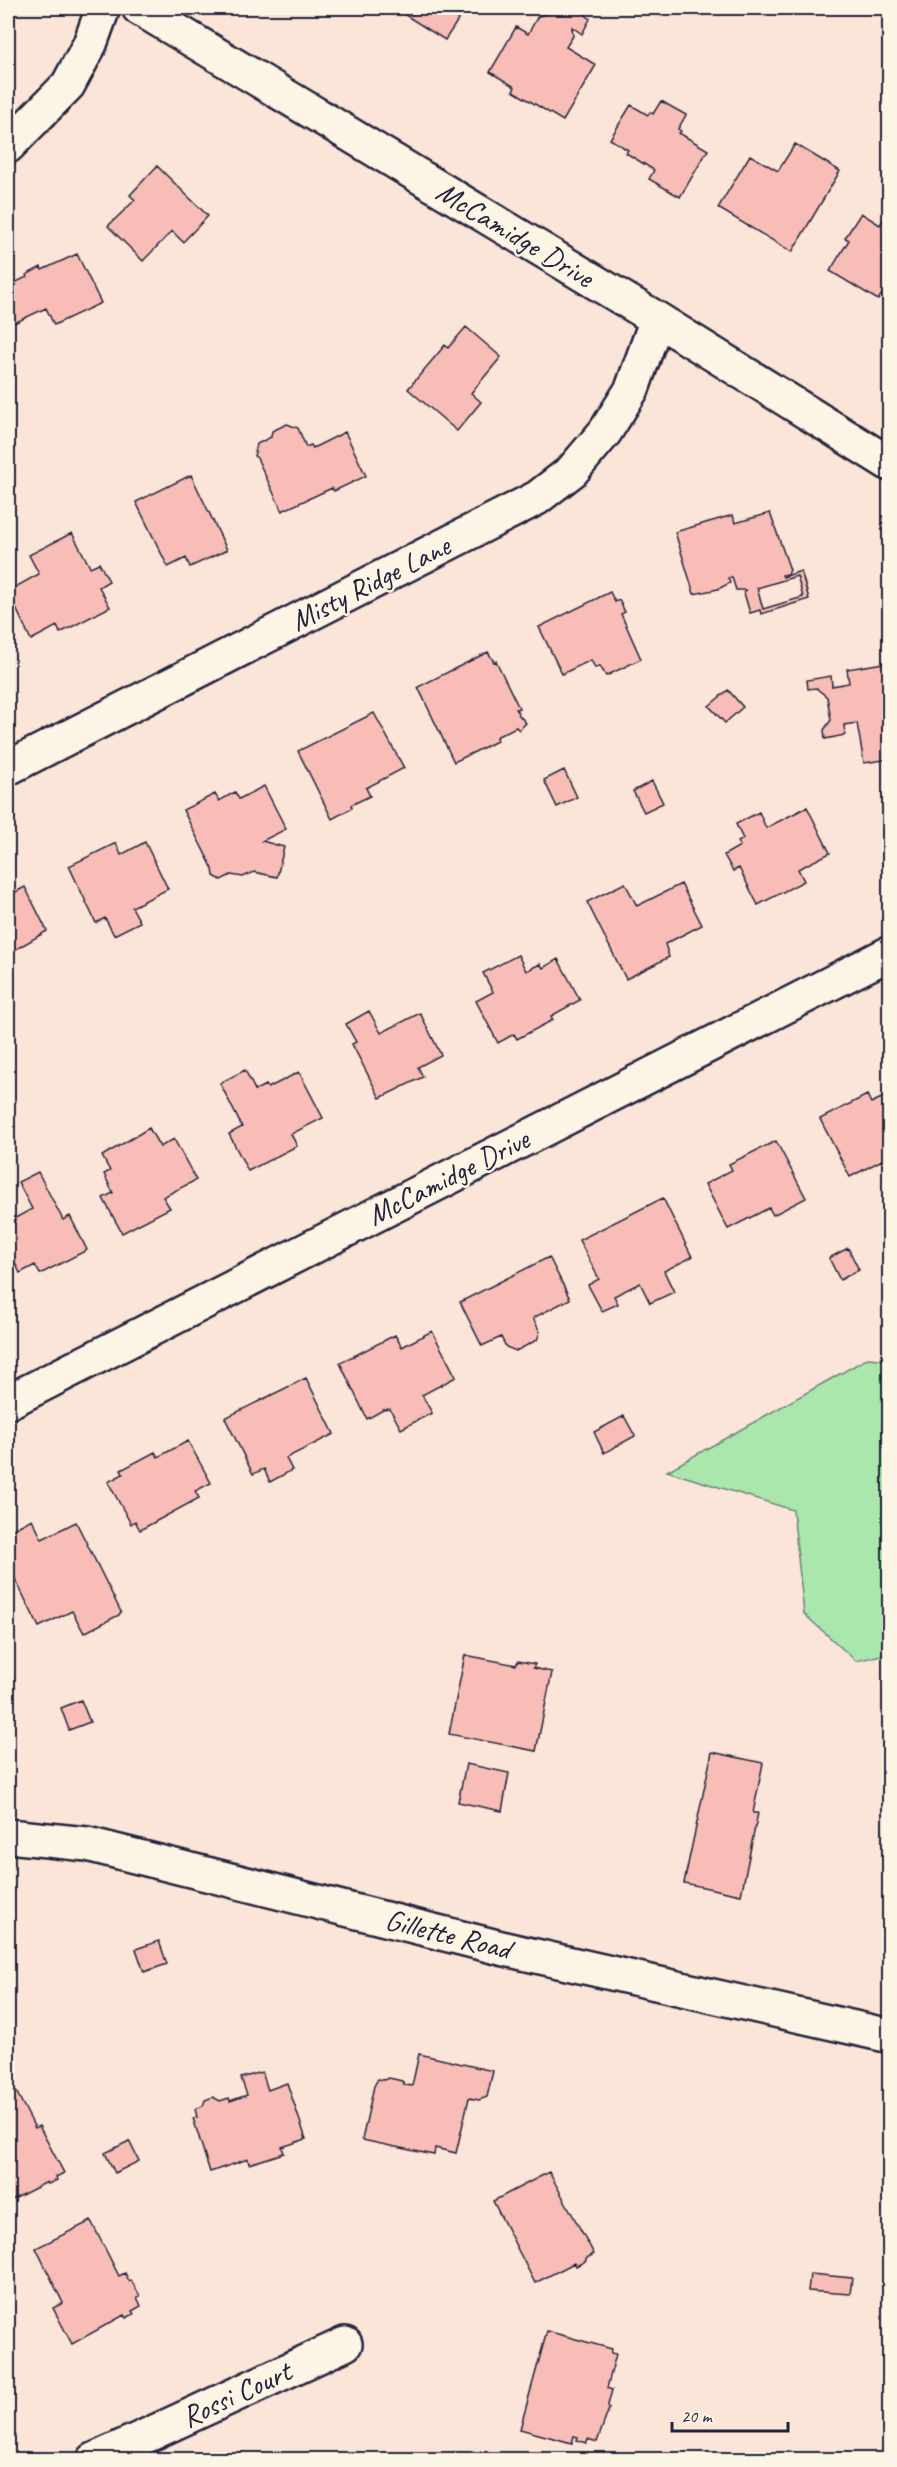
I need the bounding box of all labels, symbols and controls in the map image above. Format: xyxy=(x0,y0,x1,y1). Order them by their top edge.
street label: McCamidge Drive xyxy=(429,172,602,297)
street label: Misty Ridge Lane xyxy=(284,525,458,639)
street label: McCamidge Drive xyxy=(361,1119,537,1234)
street label: Gillette Road xyxy=(382,1900,519,1969)
street label: Rossi Court xyxy=(175,2351,300,2436)
scale bar xyxy=(672,2395,788,2433)
text: 20 m xyxy=(681,2405,714,2427)

